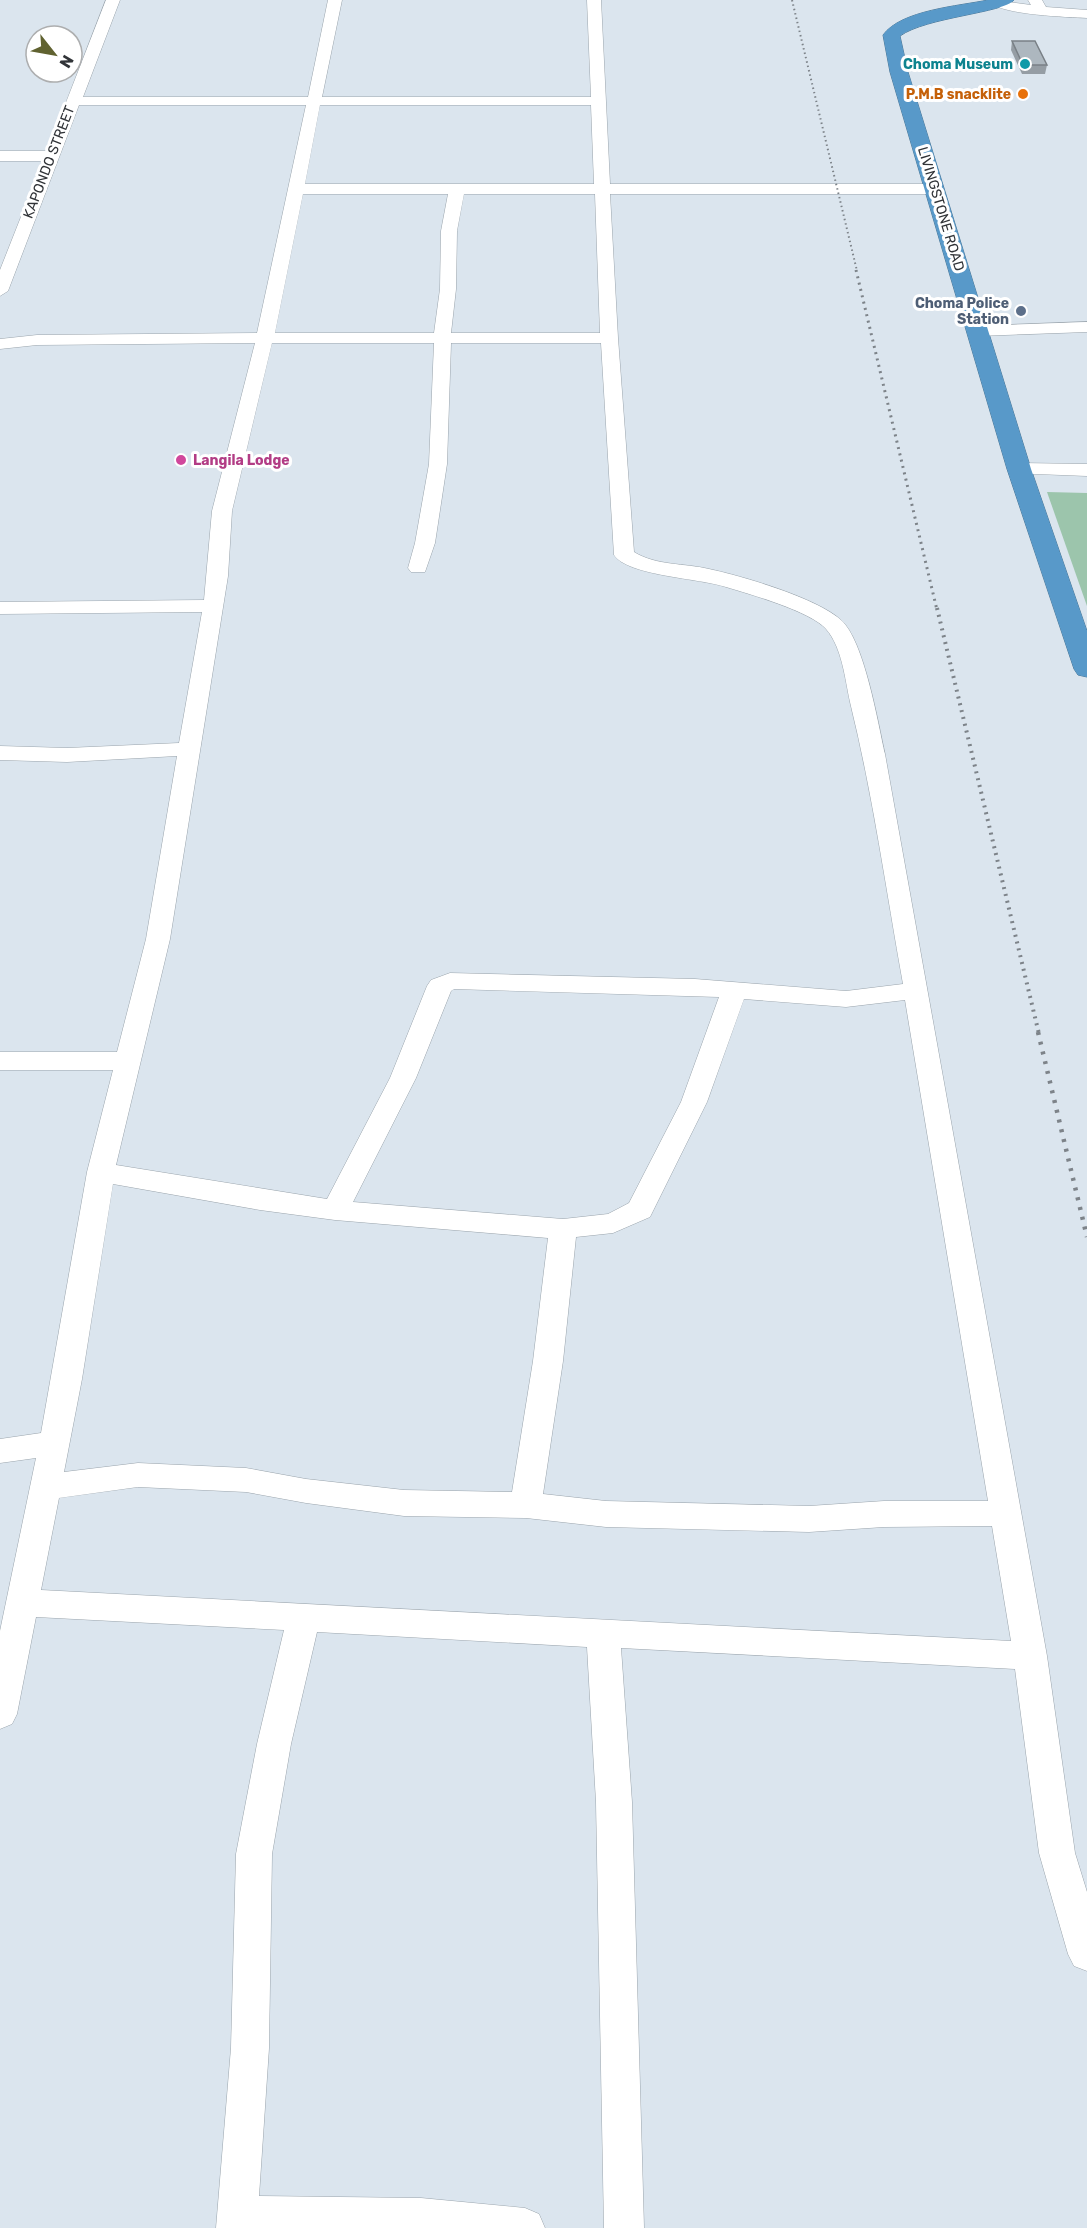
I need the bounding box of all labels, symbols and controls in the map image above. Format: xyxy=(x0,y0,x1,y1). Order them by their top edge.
north arrow xyxy=(24,24,84,84)
text: N xyxy=(55,52,78,71)
place label: Choma Museum xyxy=(903,56,1013,73)
marker: Choma Museum xyxy=(1018,57,1032,71)
place label: P.M.B snacklite xyxy=(906,86,1011,103)
marker: P.M.B snacklite xyxy=(1016,87,1030,101)
street label: KAPONDO STREET xyxy=(20,103,78,221)
street label: LIVINGSTONE ROAD xyxy=(914,145,968,273)
place label: Choma Police Station xyxy=(915,295,1009,328)
marker: Choma Police Station xyxy=(1014,304,1028,318)
place label: Langila Lodge xyxy=(193,452,290,469)
marker: Langila Lodge xyxy=(174,453,188,467)

